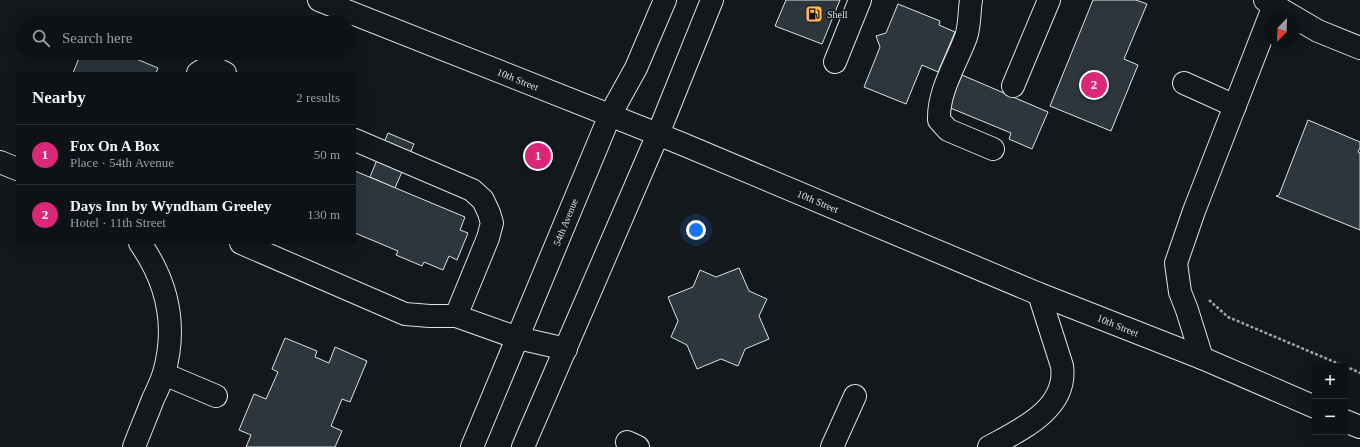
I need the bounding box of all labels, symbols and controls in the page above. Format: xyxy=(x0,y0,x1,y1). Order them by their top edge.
fuel station icon: Shell xyxy=(804,4,824,24)
place label: Shell xyxy=(827,9,848,20)
north arrow xyxy=(1264,12,1300,48)
search box xyxy=(16,16,356,60)
icon: search xyxy=(30,27,52,49)
text: Search here xyxy=(62,30,132,46)
street label: 10th Street xyxy=(496,66,540,93)
pin: 2 xyxy=(1081,70,1107,100)
text: Nearby xyxy=(32,88,86,107)
text: 2 results xyxy=(296,90,340,105)
text: Fox On A Box xyxy=(70,138,160,154)
pin: 1 xyxy=(525,141,551,171)
text: 1 xyxy=(42,147,48,162)
text: 50 m xyxy=(314,147,340,162)
text: Place · 54th Avenue xyxy=(70,155,174,170)
street label: 10th Street xyxy=(796,188,840,215)
street label: 54th Avenue xyxy=(551,196,580,247)
text: Days Inn by Wyndham Greeley xyxy=(70,198,271,214)
text: 2 xyxy=(42,207,48,222)
text: 130 m xyxy=(307,207,340,222)
text: Hotel · 11th Street xyxy=(70,215,166,230)
your location xyxy=(686,220,706,240)
street label: 10th Street xyxy=(1096,312,1140,339)
map controls xyxy=(1312,363,1348,435)
button: + xyxy=(1312,363,1348,399)
button: − xyxy=(1312,399,1348,435)

